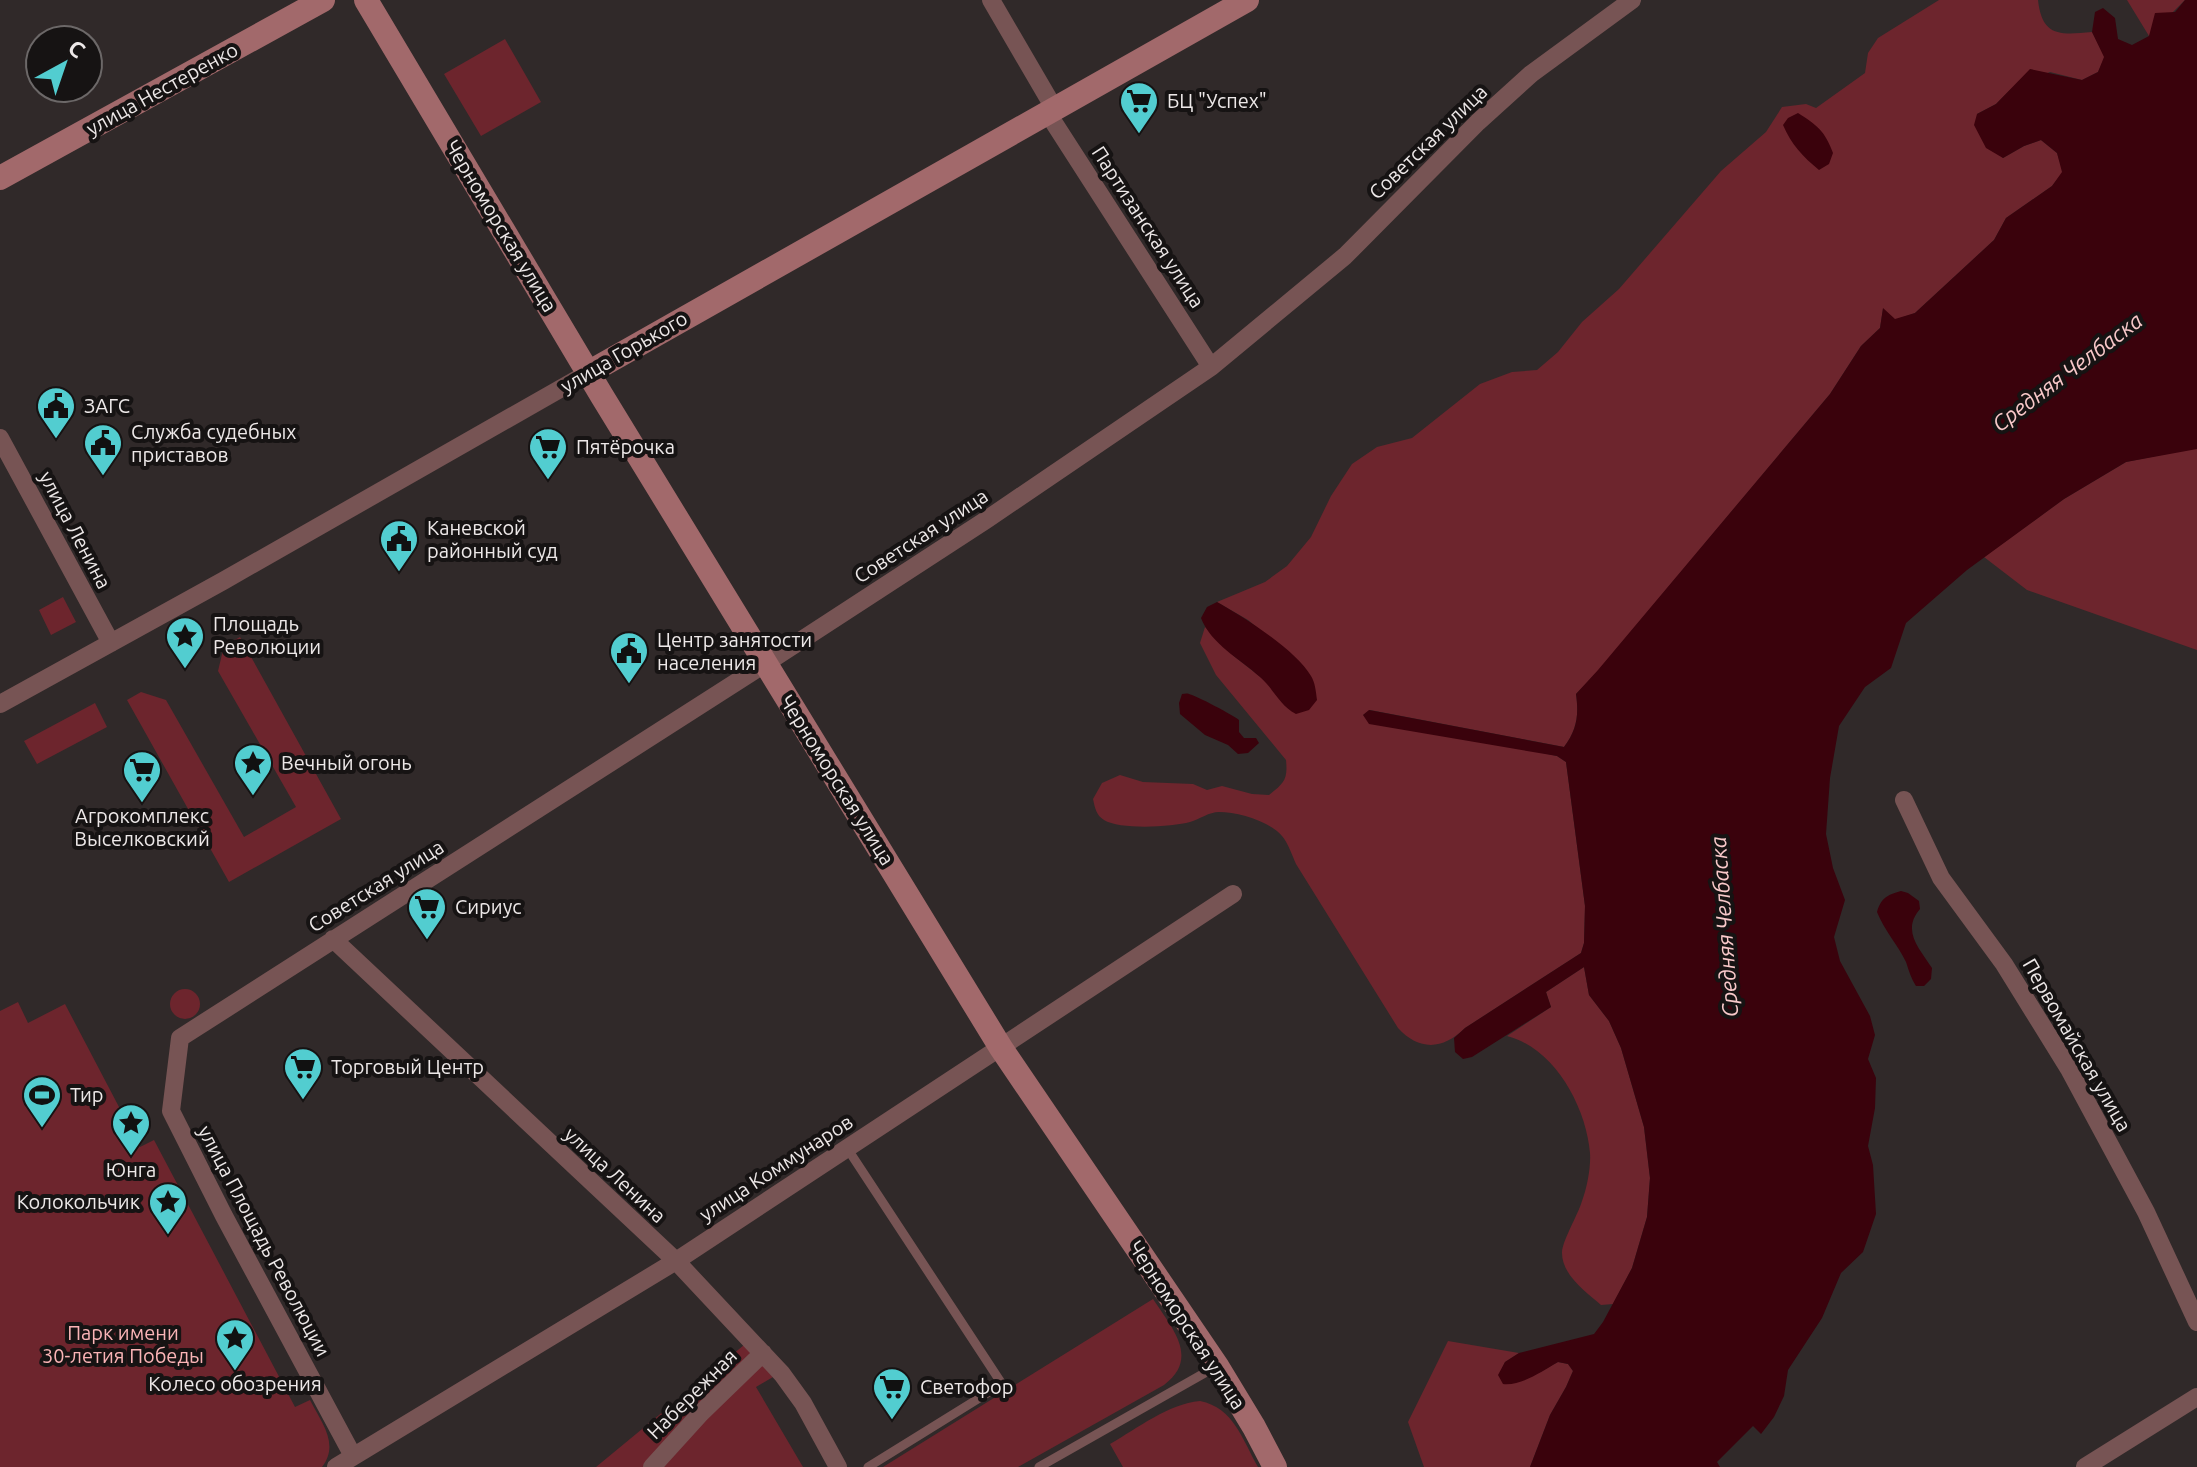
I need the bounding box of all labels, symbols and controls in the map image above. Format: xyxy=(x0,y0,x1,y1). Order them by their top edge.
north arrow xyxy=(24,24,104,104)
text: С xyxy=(64,34,91,62)
street label: улица Нестеренко xyxy=(82,37,242,140)
supermarket icon: БЦ "Успех" xyxy=(1118,80,1160,135)
street label: Советская улица xyxy=(1364,80,1491,204)
place label: БЦ "Успех" xyxy=(1167,89,1267,112)
street label: Черноморская улица xyxy=(441,136,562,316)
street label: Партизанская улица xyxy=(1088,142,1209,312)
street label: улица Горького xyxy=(556,306,691,397)
water label: Средняя Челбаска xyxy=(1987,307,2147,436)
public building icon: ЗАГС xyxy=(35,385,77,440)
place label: ЗАГС xyxy=(84,394,130,417)
place label: Служба судебных приставов xyxy=(131,420,296,466)
public building icon: Служба судебных приставов xyxy=(82,422,124,477)
supermarket icon: Пятёрочка xyxy=(527,426,569,481)
place label: Пятёрочка xyxy=(576,435,675,458)
street label: улица Ленина xyxy=(35,467,116,592)
street label: Советская улица xyxy=(850,484,992,587)
place label: Каневской районный суд xyxy=(427,516,558,562)
public building icon: Каневской районный суд xyxy=(378,518,420,573)
place label: Площадь Революции xyxy=(213,612,321,658)
place icon: Площадь Революции xyxy=(164,615,206,670)
place label: Центр занятости населения xyxy=(657,628,812,674)
public building icon: Центр занятости населения xyxy=(608,630,650,685)
street label: Черноморская улица xyxy=(776,690,899,869)
place icon: Вечный огонь xyxy=(232,742,274,797)
supermarket icon: Агрокомплекс Выселковский xyxy=(121,749,163,804)
place label: Вечный огонь xyxy=(281,751,412,774)
place label: Агрокомплекс Выселковский xyxy=(74,804,210,850)
street label: Советская улица xyxy=(304,835,447,936)
water label: Средняя Челбаска xyxy=(1705,836,1742,1018)
supermarket icon: Сириус xyxy=(406,886,448,941)
place label: Сириус xyxy=(455,895,522,918)
street label: Первомайская улица xyxy=(2019,954,2136,1135)
supermarket icon: Торговый Центр xyxy=(282,1046,324,1101)
place label: Торговый Центр xyxy=(331,1055,484,1078)
sports icon: Тир xyxy=(21,1074,63,1129)
place label: Тир xyxy=(70,1083,104,1106)
place icon: Юнга xyxy=(110,1102,152,1157)
street label: улица Коммунаров xyxy=(695,1109,857,1226)
street label: улица Площадь Революции xyxy=(194,1121,335,1360)
street label: улица Ленина xyxy=(560,1122,671,1227)
place label: Юнга xyxy=(106,1158,156,1181)
place icon: Колокольчик xyxy=(147,1181,189,1236)
place label: Колокольчик xyxy=(17,1190,140,1213)
street label: Черноморская улица xyxy=(1124,1236,1251,1413)
place icon: Колесо обозрения xyxy=(214,1317,256,1372)
park label: Парк имени 30-летия Победы xyxy=(42,1321,204,1367)
street label: Набережная xyxy=(642,1344,741,1443)
supermarket icon: Светофор xyxy=(871,1366,913,1421)
place label: Колесо обозрения xyxy=(148,1372,322,1395)
place label: Светофор xyxy=(920,1375,1014,1398)

